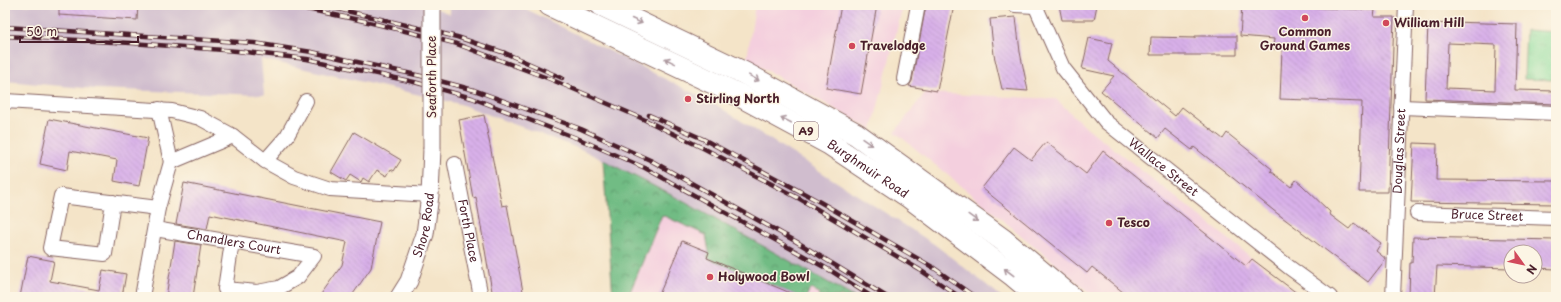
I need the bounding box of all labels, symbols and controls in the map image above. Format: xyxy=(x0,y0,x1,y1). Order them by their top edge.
marker: Common Ground Games xyxy=(1300,13,1310,23)
place label: William Hill xyxy=(1394,13,1464,31)
scale bar xyxy=(20,18,138,44)
one-way arrow xyxy=(631,18,643,25)
marker: William Hill xyxy=(1381,18,1391,28)
text: 50 m xyxy=(26,22,57,40)
place label: Common Ground Games xyxy=(1260,22,1350,54)
street label: Seaforth Place xyxy=(422,36,440,118)
place label: Travelodge xyxy=(860,36,926,54)
marker: Travelodge xyxy=(847,41,857,51)
one-way arrow xyxy=(664,57,676,64)
one-way arrow xyxy=(748,75,760,82)
place label: Stirling North xyxy=(696,89,780,107)
marker: Stirling North xyxy=(683,94,693,104)
street label: Douglas Street xyxy=(1388,108,1409,194)
one-way arrow xyxy=(780,116,792,123)
road number: A9 xyxy=(794,122,818,140)
street label: Wallace Street xyxy=(1125,133,1203,200)
street label: Burghmuir Road xyxy=(824,135,913,202)
one-way arrow xyxy=(861,138,872,146)
street label: Shore Road xyxy=(408,191,438,260)
street label: Forth Place xyxy=(454,197,484,264)
street label: Bruce Street xyxy=(1450,204,1524,225)
place label: Tesco xyxy=(1117,213,1150,231)
one-way arrow xyxy=(967,214,978,222)
marker: Tesco xyxy=(1104,218,1114,228)
street label: Chandlers Court xyxy=(186,225,283,258)
north arrow xyxy=(1503,244,1543,284)
text: N xyxy=(1522,261,1541,278)
place label: Holywood Bowl xyxy=(718,267,810,285)
one-way arrow xyxy=(1003,268,1014,276)
marker: Holywood Bowl xyxy=(705,272,715,282)

